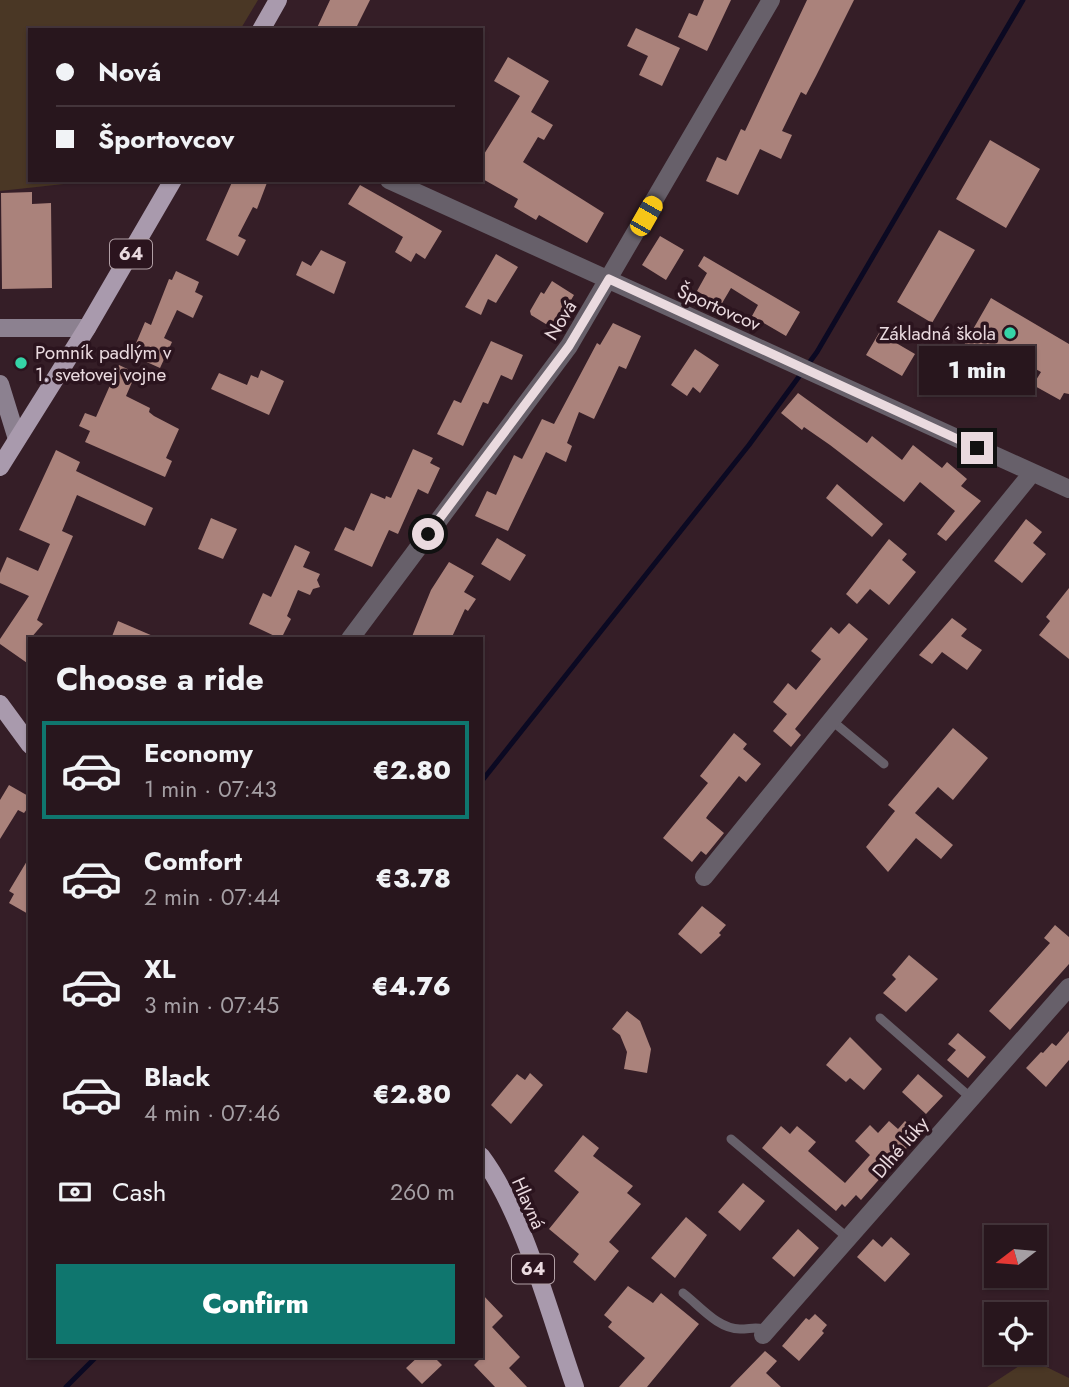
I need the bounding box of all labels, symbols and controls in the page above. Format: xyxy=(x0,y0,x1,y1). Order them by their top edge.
text: Nová xyxy=(98,53,161,91)
text: Športovcov xyxy=(98,120,234,158)
car xyxy=(627,193,666,239)
road number: 64 xyxy=(110,240,152,268)
street label: Športovcov xyxy=(673,277,765,338)
street label: Nová xyxy=(538,295,583,345)
place label: Základná škola xyxy=(879,320,996,347)
marker: Základná škola xyxy=(1002,325,1018,341)
place label: Pomník padlým v 1. svetovej vojne xyxy=(35,339,172,388)
callout: 1 min xyxy=(919,346,1035,396)
text: 1 min xyxy=(948,353,1006,387)
marker: Pomník padlým v 1. svetovej vojne xyxy=(13,355,29,371)
route end xyxy=(961,432,993,464)
route start xyxy=(412,518,444,550)
text: Choose a ride xyxy=(56,656,264,702)
text: Economy xyxy=(144,734,253,772)
icon: car xyxy=(60,739,123,802)
text: €2.80 xyxy=(372,751,451,789)
text: 1 min · 07:43 xyxy=(144,772,277,806)
text: Comfort xyxy=(144,842,242,880)
icon: car xyxy=(60,847,123,910)
text: €3.78 xyxy=(375,859,451,897)
text: 2 min · 07:44 xyxy=(144,880,280,914)
text: XL xyxy=(144,950,176,988)
icon: car xyxy=(60,955,123,1018)
text: €4.76 xyxy=(371,967,451,1005)
text: 3 min · 07:45 xyxy=(144,988,279,1022)
text: Black xyxy=(144,1058,210,1096)
icon: car xyxy=(60,1063,123,1126)
text: €2.80 xyxy=(372,1075,451,1113)
text: 4 min · 07:46 xyxy=(144,1096,280,1130)
street label: Dlhé lúky xyxy=(866,1110,935,1184)
icon: cash xyxy=(56,1173,94,1211)
text: Cash xyxy=(112,1173,166,1211)
street label: Hlavná xyxy=(505,1173,552,1234)
text: 260 m xyxy=(390,1175,455,1209)
north arrow xyxy=(984,1225,1046,1288)
map controls xyxy=(984,1225,1047,1365)
road number: 64 xyxy=(512,1254,554,1284)
button: Confirm xyxy=(56,1264,455,1344)
button: locate xyxy=(984,1302,1047,1365)

